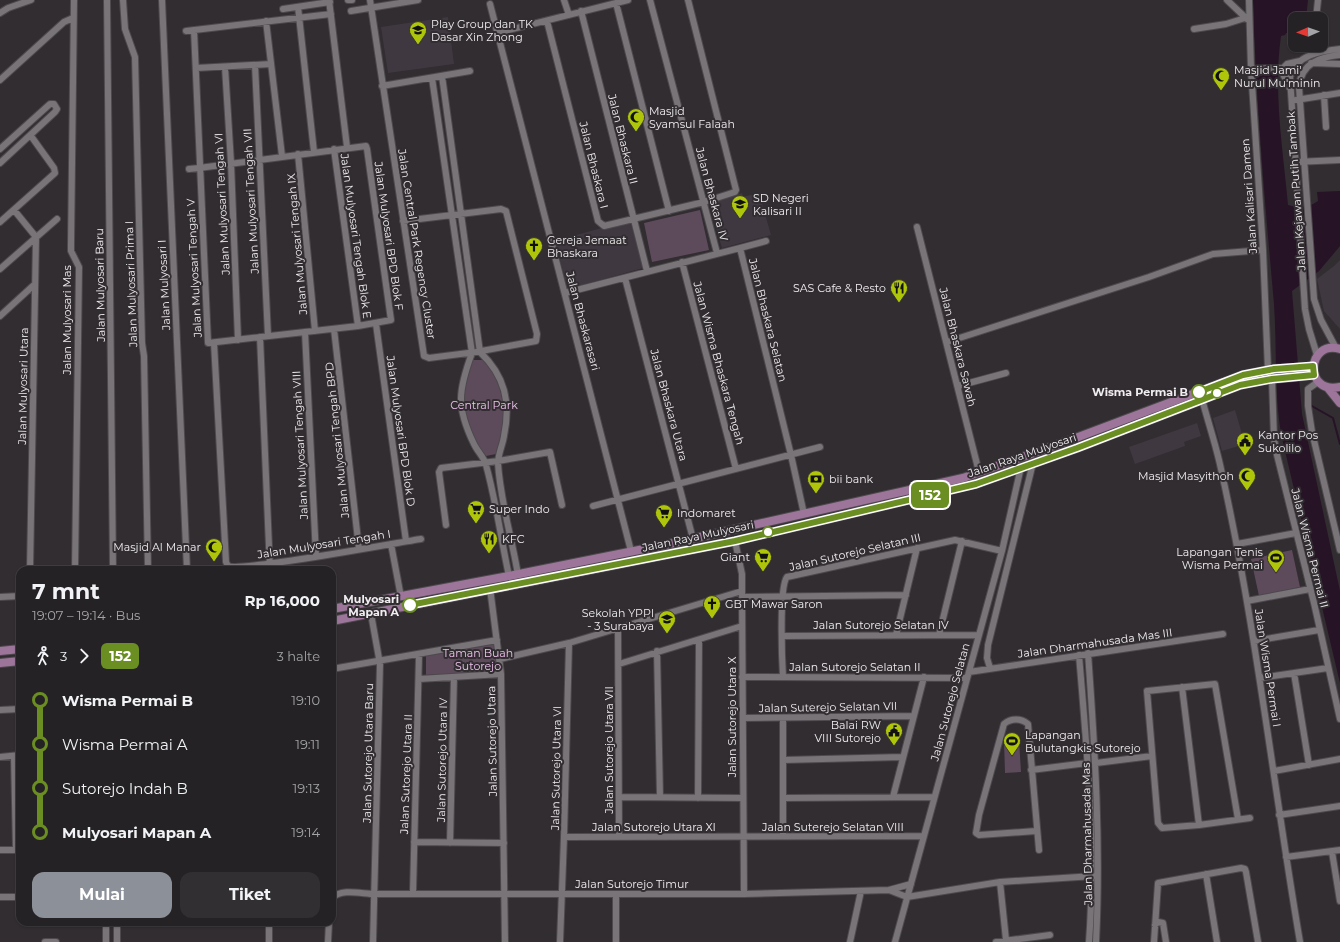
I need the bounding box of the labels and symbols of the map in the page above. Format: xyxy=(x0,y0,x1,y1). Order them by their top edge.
north arrow xyxy=(1288,12,1328,52)
place label: Play Group dan TK Dasar Xin Zhong xyxy=(431,17,533,44)
school or university icon: Play Group dan TK Dasar Xin Zhong xyxy=(408,20,428,45)
place label: Masjid Jami' Nurul Mu'minin xyxy=(1234,63,1321,90)
mosque icon: Masjid Jami' Nurul Mu'minin xyxy=(1211,66,1231,91)
street label: Jalan Bhaskara II xyxy=(605,92,641,185)
place label: Masjid Syamsul Falaah xyxy=(649,104,735,131)
mosque icon: Masjid Syamsul Falaah xyxy=(626,107,646,132)
street label: Jalan Kejawan Putih Tambak xyxy=(1283,111,1309,272)
street label: Jalan Bhaskara I xyxy=(576,119,612,210)
street label: Jalan Mulyosari Tengah VII xyxy=(240,128,262,275)
street label: Jalan Mulyosari Tengah VI xyxy=(211,133,233,276)
street label: Jalan Kalisari Damen xyxy=(1238,138,1260,255)
street label: Jalan Bhaskara IV xyxy=(692,145,731,243)
street label: Jalan Central Park Regency Cluster xyxy=(395,147,439,340)
street label: Jalan Mulyosari Tengah Blok E xyxy=(337,152,375,319)
street label: Jalan Mulyosari BPD Blok F xyxy=(371,160,406,311)
street label: Jalan Mulyosari Tengah IX xyxy=(284,172,310,316)
place label: SD Negeri Kalisari II xyxy=(753,191,809,218)
school or university icon: SD Negeri Kalisari II xyxy=(730,194,750,219)
street label: Jalan Mulyosari Tengah V xyxy=(183,198,205,339)
street label: Jalan Mulyosari Prima I xyxy=(122,220,140,349)
street label: Jalan Mulyosari Baru xyxy=(92,228,108,343)
place label: Gereja Jemaat Bhaskara xyxy=(547,233,627,260)
church icon: Gereja Jemaat Bhaskara xyxy=(524,236,544,261)
street label: Jalan Mulyosari I xyxy=(155,239,173,332)
street label: Jalan Bhaskara Selatan xyxy=(746,256,790,383)
street label: Jalan Mulyosari Mas xyxy=(60,265,74,376)
street label: Jalan Bhaskarasari xyxy=(563,269,603,372)
restaurant icon: SAS Cafe & Resto xyxy=(889,278,909,303)
street label: Jalan Wisma Bhaskara Tengah xyxy=(690,279,748,446)
place label: SAS Cafe & Resto xyxy=(793,281,886,295)
street label: Jalan Bhaskara Sawah xyxy=(936,285,980,408)
street label: Jalan Mulyosari Utara xyxy=(15,327,31,446)
street label: Jalan Bhaskara Utara xyxy=(647,346,691,463)
street label: Jalan Mulyosari BPD Blok D xyxy=(383,354,419,507)
street label: Jalan Mulyosari Tengah BPD xyxy=(322,361,352,520)
street label: Jalan Mulyosari Tengah VIII xyxy=(289,370,311,521)
marker: Wisma Permai B xyxy=(1191,384,1207,400)
place label: Wisma Permai B xyxy=(1092,385,1188,399)
unlabelled marker xyxy=(1211,387,1223,399)
park label: Central Park xyxy=(450,398,518,412)
place label: Kantor Pos Sukolilo xyxy=(1258,428,1319,455)
street label: Jalan Raya Mulyosari xyxy=(965,430,1078,480)
public building icon: Kantor Pos Sukolilo xyxy=(1235,431,1255,456)
mosque icon: Masjid Masyithoh xyxy=(1237,466,1257,491)
bank icon: bii bank xyxy=(806,469,826,494)
place label: Masjid Masyithoh xyxy=(1138,469,1234,483)
place label: bii bank xyxy=(829,472,874,486)
line badge: 152 xyxy=(907,482,953,508)
street label: Jalan Wisma Permai II xyxy=(1288,486,1332,609)
supermarket icon: Super Indo xyxy=(466,499,486,524)
place label: Super Indo xyxy=(489,502,550,516)
supermarket icon: Indomaret xyxy=(654,503,674,528)
place label: Indomaret xyxy=(677,506,736,520)
street label: Jalan Raya Mulyosari xyxy=(640,517,755,555)
unlabelled marker xyxy=(762,526,774,538)
street label: Jalan Mulyosari Tengah I xyxy=(255,527,392,562)
restaurant icon: KFC xyxy=(479,529,499,554)
street label: Jalan Sutorejo Selatan III xyxy=(787,530,922,574)
place label: KFC xyxy=(502,532,525,546)
mosque icon: Masjid Al Manar xyxy=(204,537,224,562)
place label: Masjid Al Manar xyxy=(113,540,201,554)
place label: Lapangan Tenis Wisma Permai xyxy=(1176,545,1264,572)
supermarket icon: Giant xyxy=(753,547,773,572)
sports icon: Lapangan Tenis Wisma Permai xyxy=(1266,548,1286,573)
place label: Giant xyxy=(720,550,751,564)
place label: Mulyosari Mapan A xyxy=(343,592,400,619)
church icon: GBT Mawar Saron xyxy=(702,594,722,619)
marker: Mulyosari Mapan A xyxy=(402,597,418,613)
place label: GBT Mawar Saron xyxy=(725,597,823,611)
place label: Sekolah YPPI - 3 Surabaya xyxy=(582,606,654,633)
street label: Jalan Wisma Permai I xyxy=(1252,607,1284,728)
school or university icon: Sekolah YPPI - 3 Surabaya xyxy=(657,609,677,634)
street label: Jalan Sutorejo Selatan IV xyxy=(812,618,949,632)
street label: Jalan Dharmahusada Mas III xyxy=(1016,625,1173,661)
street label: Jalan Sutorejo Selatan xyxy=(927,641,973,764)
park label: Taman Buah Sutorejo xyxy=(443,646,513,673)
street label: Jalan Sutorejo Utara X xyxy=(725,656,739,778)
street label: Jalan Sutorejo Selatan II xyxy=(788,660,921,674)
street label: Jalan Sutorejo Utara Baru xyxy=(360,683,376,824)
street label: Jalan Sutorejo Utara xyxy=(484,686,500,797)
street label: Jalan Sutorejo Utara VII xyxy=(602,686,616,815)
street label: Jalan Sutorejo Utara IV xyxy=(434,697,450,823)
street label: Jalan Suterejo Selatan VII xyxy=(758,699,897,715)
street label: Jalan Sutorejo Utara VI xyxy=(548,706,564,831)
street label: Jalan Sutorejo Utara II xyxy=(397,714,415,835)
place label: Balai RW VIII Sutorejo xyxy=(815,718,881,745)
public building icon: Balai RW VIII Sutorejo xyxy=(884,721,904,746)
place label: Lapangan Bulutangkis Sutorejo xyxy=(1025,728,1141,755)
sports icon: Lapangan Bulutangkis Sutorejo xyxy=(1002,731,1022,756)
street label: Jalan Dharmahusada Mas xyxy=(1079,762,1095,907)
street label: Jalan Sutorejo Utara XI xyxy=(591,820,716,834)
street label: Jalan Suterejo Selatan VIII xyxy=(761,820,904,834)
street label: Jalan Sutorejo Timur xyxy=(574,877,689,891)

